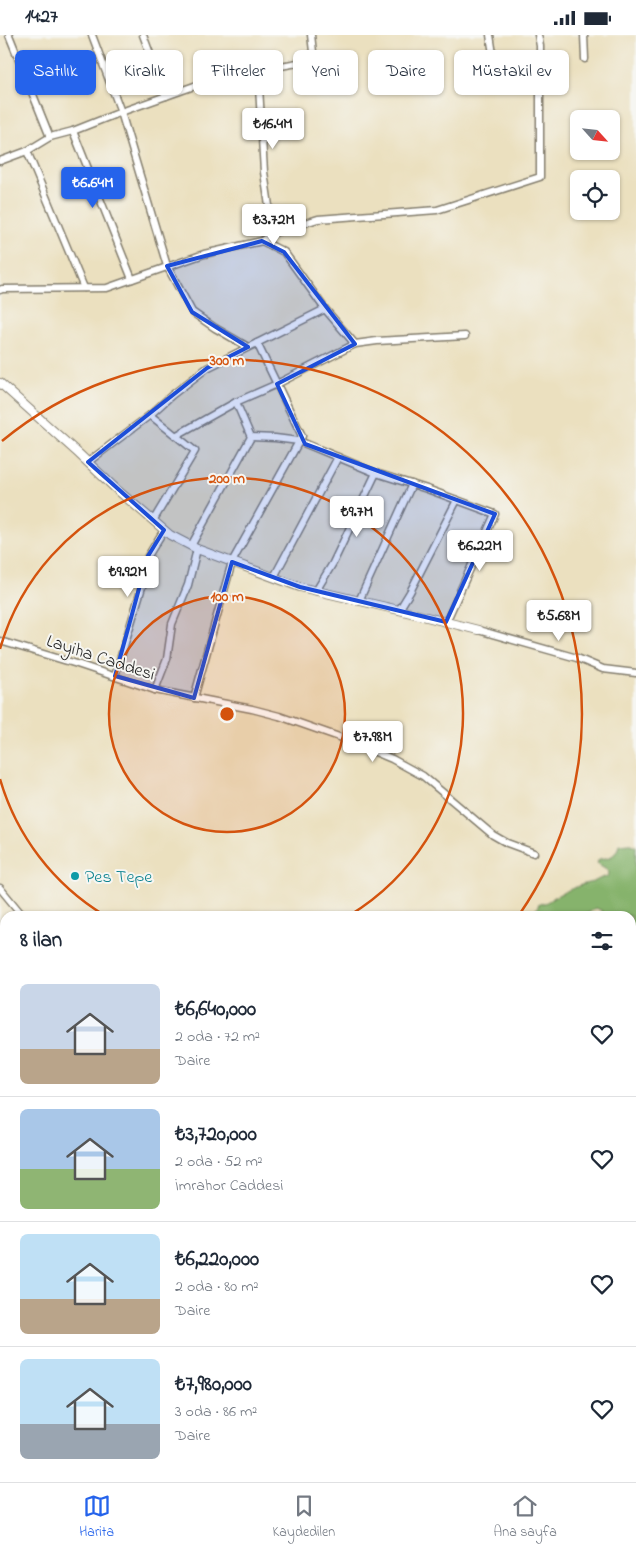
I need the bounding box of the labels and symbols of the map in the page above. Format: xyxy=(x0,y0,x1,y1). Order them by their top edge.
pin: ₺16.4M xyxy=(232,107,314,150)
north arrow xyxy=(570,110,620,160)
pin: ₺6.64M xyxy=(52,167,134,209)
pin: ₺3.72M xyxy=(233,203,315,246)
text: 300 m xyxy=(209,350,245,372)
text: 200 m xyxy=(208,468,245,490)
pin: ₺9.7M xyxy=(322,495,392,538)
pin: ₺6.22M xyxy=(439,529,521,572)
pin: ₺9.92M xyxy=(87,555,169,598)
text: 100 m xyxy=(210,586,244,608)
pin: ₺5.68M xyxy=(518,599,600,642)
street label: Layiha Caddesi xyxy=(43,629,158,689)
centre of rings xyxy=(218,705,236,723)
pin: ₺7.98M xyxy=(332,721,414,763)
place label: Pes Tepe xyxy=(85,865,153,891)
marker: Pes Tepe xyxy=(69,870,81,882)

